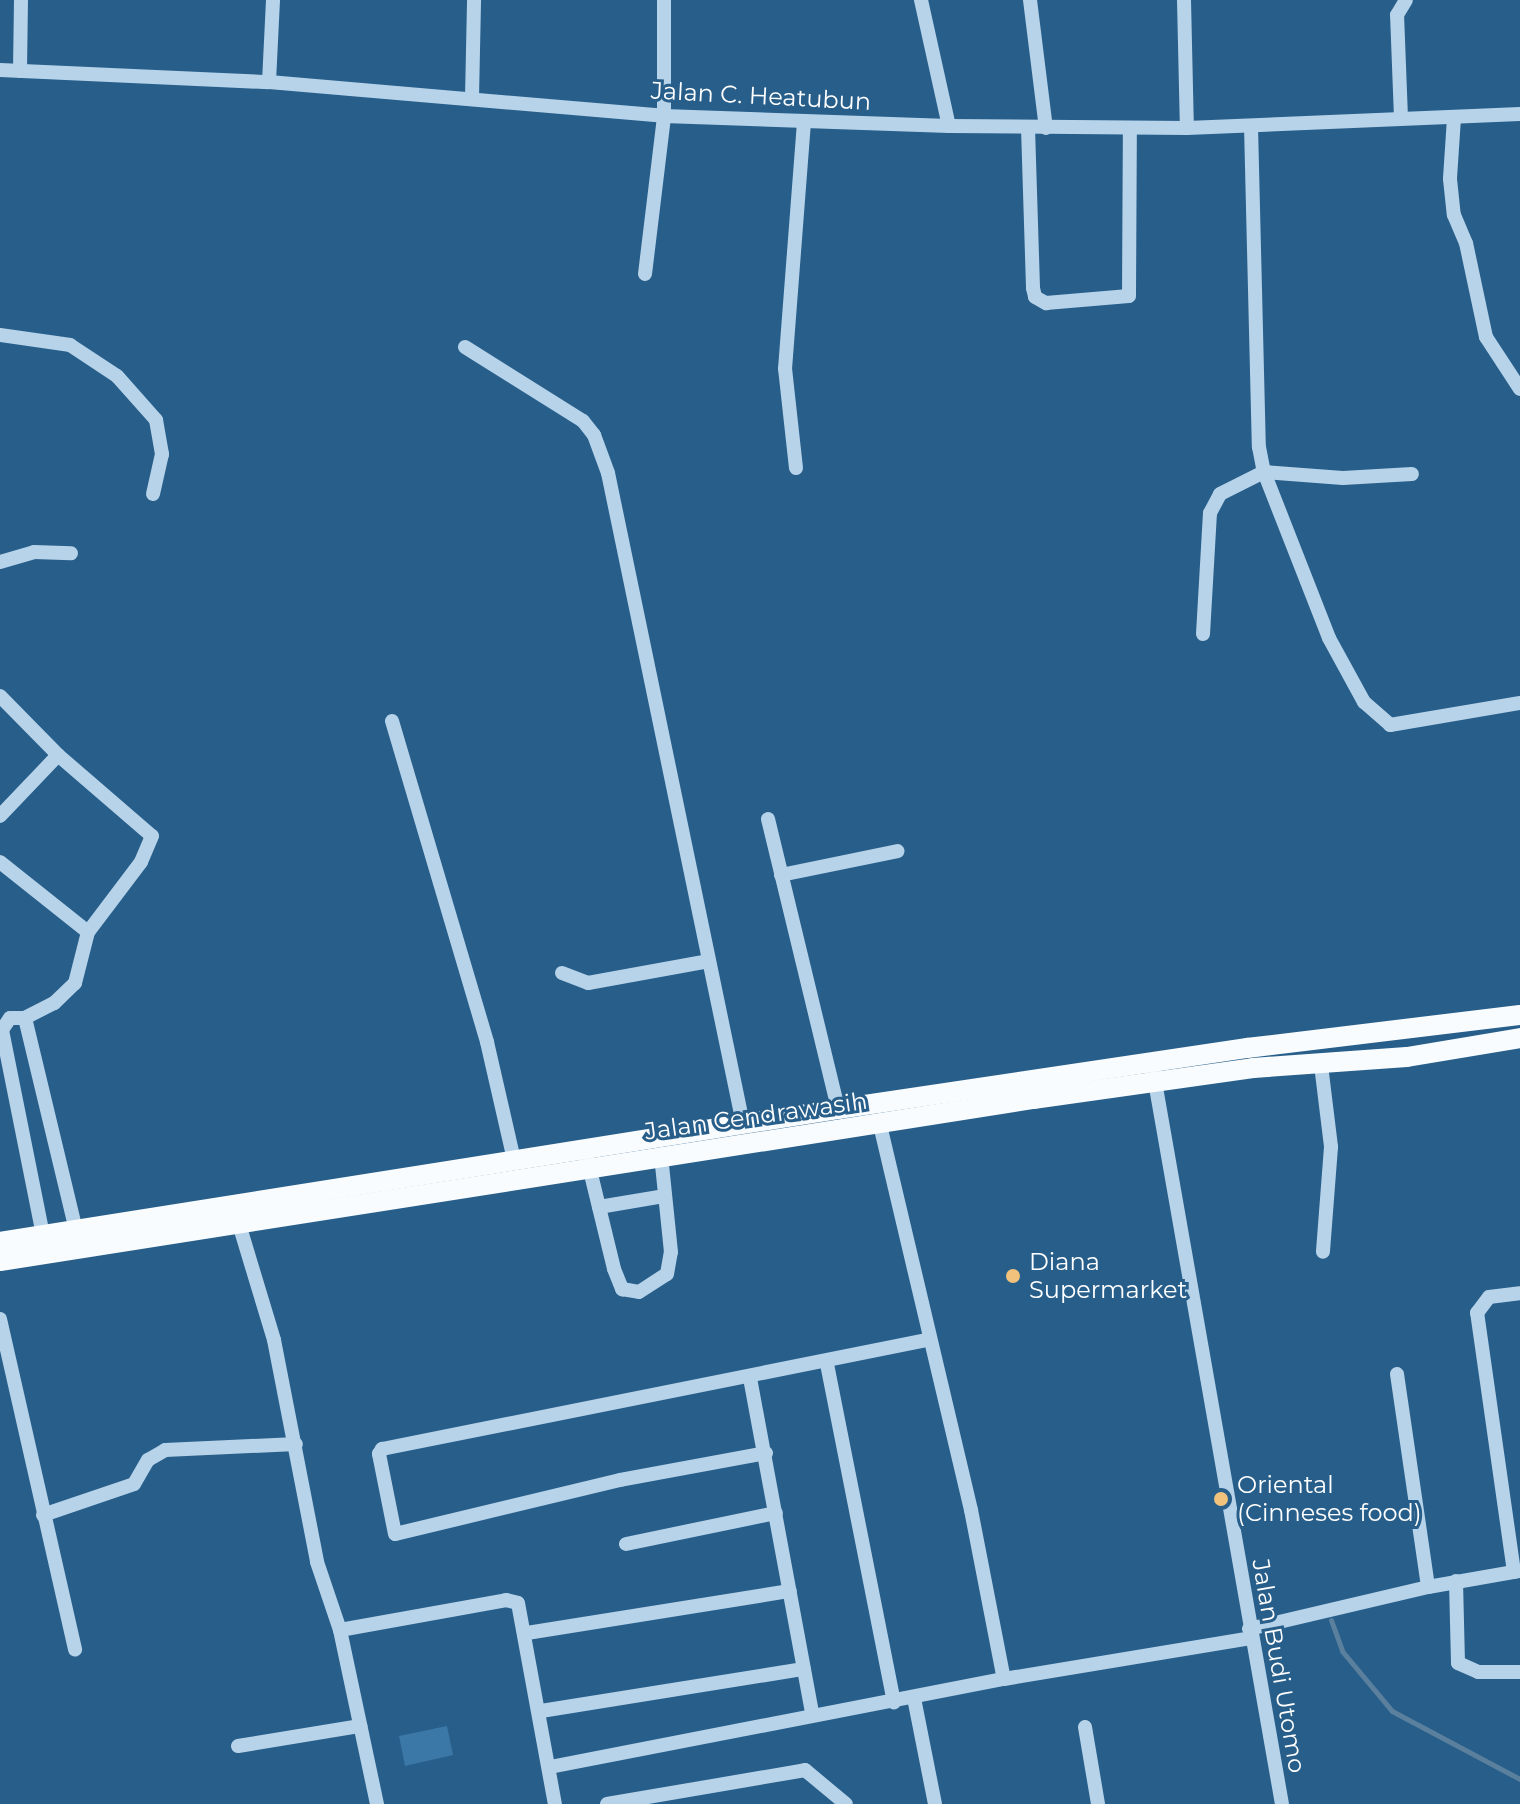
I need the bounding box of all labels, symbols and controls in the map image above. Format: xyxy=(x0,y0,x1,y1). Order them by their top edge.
street label: Jalan C. Heatubun xyxy=(650,76,872,116)
street label: Jalan Cendrawasih xyxy=(643,1086,869,1146)
place label: Diana Supermarket xyxy=(1029,1248,1187,1304)
marker: Diana Supermarket xyxy=(1004,1267,1022,1285)
place label: Oriental (Cinneses food) xyxy=(1237,1471,1422,1527)
marker: Oriental (Cinneses food) xyxy=(1212,1490,1230,1508)
street label: Jalan Budi Utomo xyxy=(1246,1557,1312,1775)

